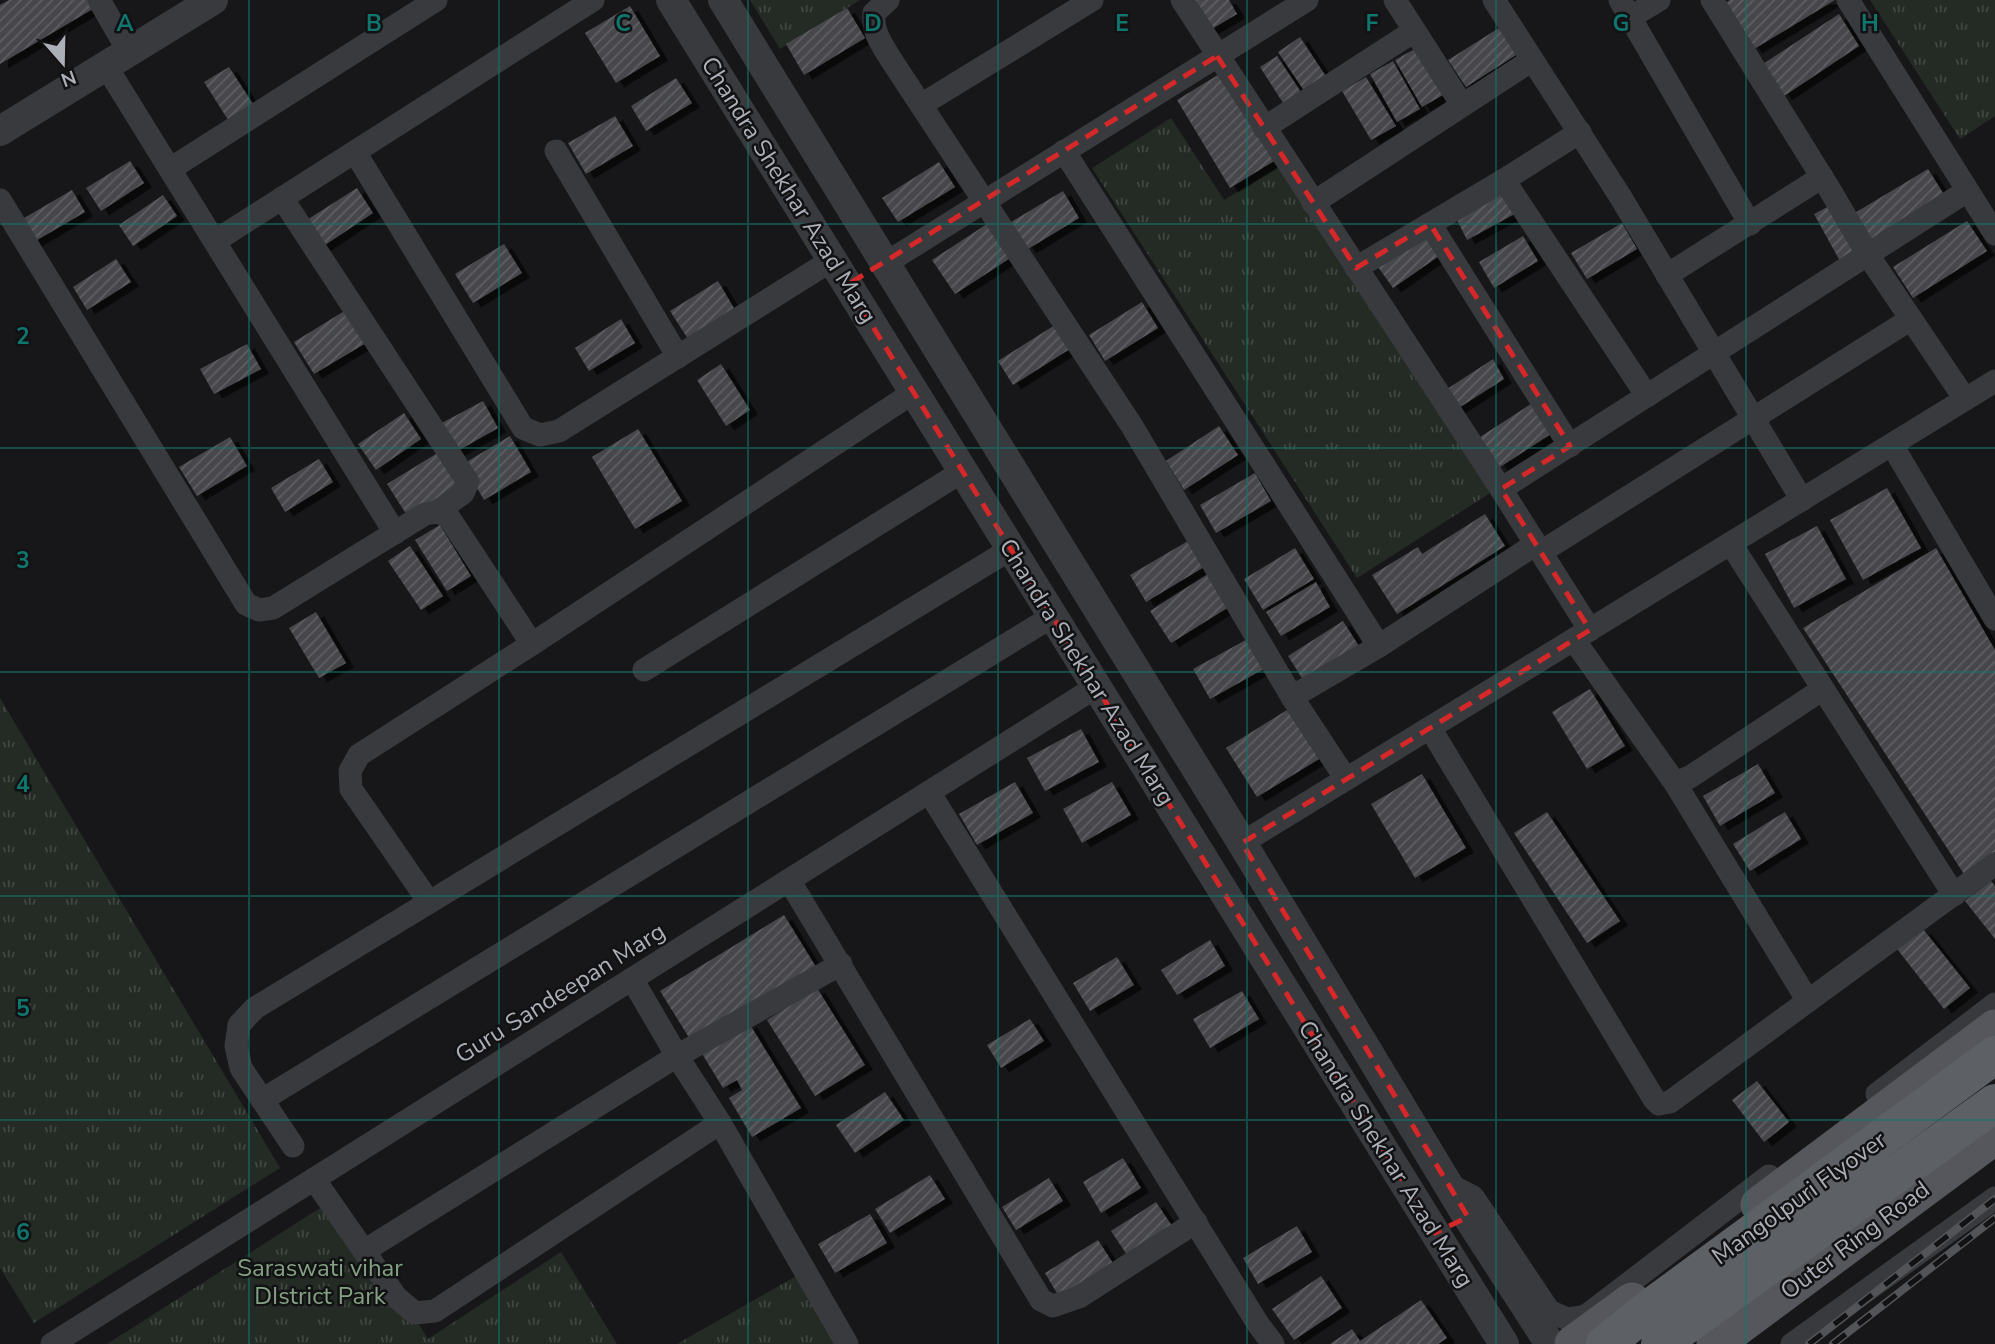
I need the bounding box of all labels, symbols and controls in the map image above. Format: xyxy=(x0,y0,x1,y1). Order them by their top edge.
text: A xyxy=(116,8,134,39)
text: B xyxy=(366,8,382,39)
text: C xyxy=(615,8,631,39)
text: D xyxy=(864,8,882,39)
text: E xyxy=(1115,8,1129,39)
text: F xyxy=(1366,8,1379,39)
text: G xyxy=(1613,8,1629,39)
text: H xyxy=(1861,8,1879,39)
north arrow xyxy=(28,28,98,98)
street label: Chandra Shekhar Azad Marg xyxy=(694,51,884,329)
text: N xyxy=(57,63,80,93)
text: 2 xyxy=(16,321,30,352)
street label: Chandra Shekhar Azad Marg xyxy=(992,533,1182,811)
text: 3 xyxy=(16,545,30,576)
text: 4 xyxy=(16,769,30,800)
street label: Guru Sandeepan Marg xyxy=(449,915,671,1071)
text: 5 xyxy=(16,993,30,1024)
street label: Chandra Shekhar Azad Marg xyxy=(1291,1015,1481,1293)
street label: Mangolpuri Flyover xyxy=(1705,1124,1893,1272)
street label: Outer Ring Road xyxy=(1774,1173,1936,1307)
text: 6 xyxy=(16,1217,30,1248)
park label: Saraswati vihar DIstrict Park xyxy=(237,1252,403,1312)

